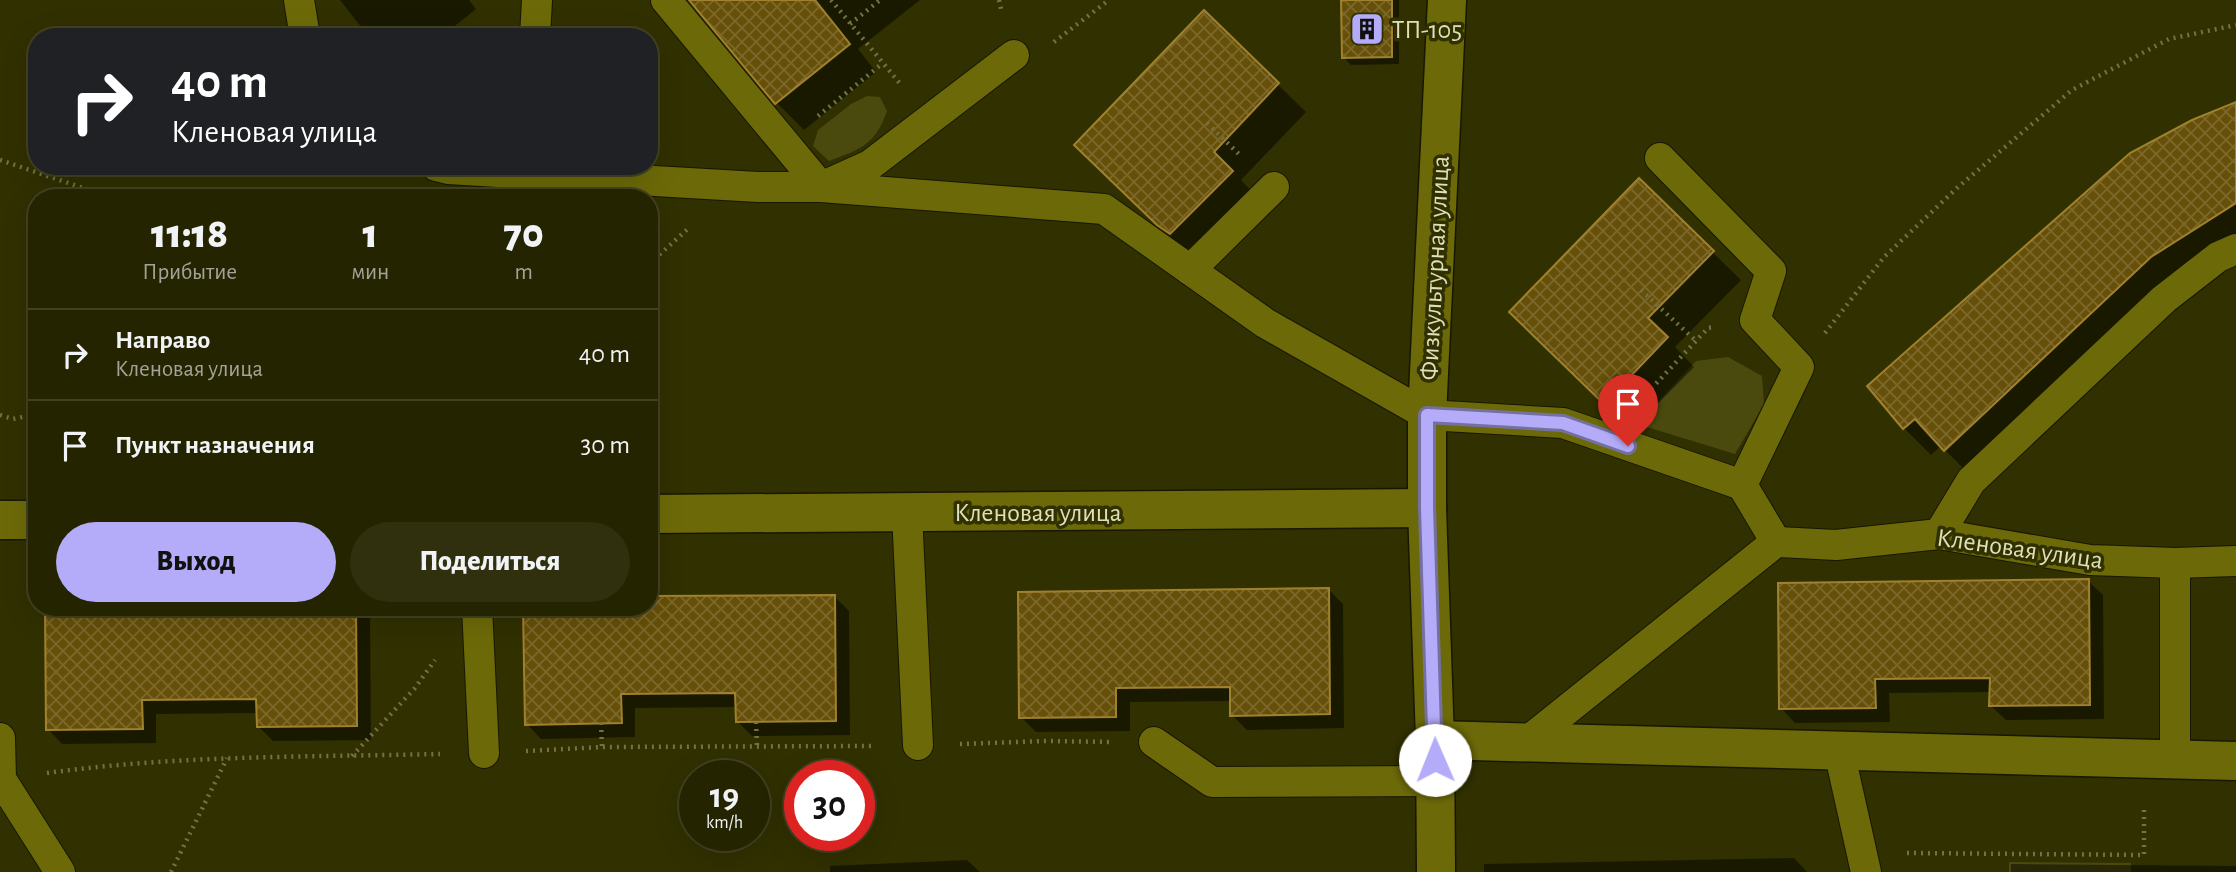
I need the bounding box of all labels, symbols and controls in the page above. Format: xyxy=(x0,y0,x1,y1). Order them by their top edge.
building icon: ТП-105 xyxy=(1348,10,1386,48)
place label: ТП-105 xyxy=(1392,17,1462,43)
icon: right xyxy=(56,56,147,147)
text: 40 m xyxy=(171,58,268,107)
text: Кленовая улица xyxy=(171,116,377,148)
street label: Физкультурная улица xyxy=(1416,155,1454,381)
text: 11:18 xyxy=(151,213,228,255)
text: 1 xyxy=(363,213,378,255)
text: 70 xyxy=(504,213,544,255)
text: Прибытие xyxy=(142,261,237,284)
text: мин xyxy=(351,261,389,284)
text: m xyxy=(514,261,533,284)
text: Направо xyxy=(115,327,210,353)
icon: right xyxy=(56,336,94,374)
text: 40 m xyxy=(579,341,630,367)
text: Кленовая улица xyxy=(115,358,263,381)
pin xyxy=(1598,374,1658,446)
icon: arrive xyxy=(1609,385,1647,423)
icon: arrive xyxy=(56,427,94,465)
text: Пункт назначения xyxy=(115,432,315,458)
text: 30 m xyxy=(580,432,630,458)
street label: Кленовая улица xyxy=(954,500,1122,526)
button: Выход xyxy=(56,522,336,602)
button: Поделиться xyxy=(350,522,630,602)
street label: Кленовая улица xyxy=(1935,524,2105,574)
position arrow xyxy=(1398,723,1472,797)
speed limit sign: 30 xyxy=(784,760,875,851)
text: 19 xyxy=(710,779,739,814)
text: km/h xyxy=(706,814,743,832)

